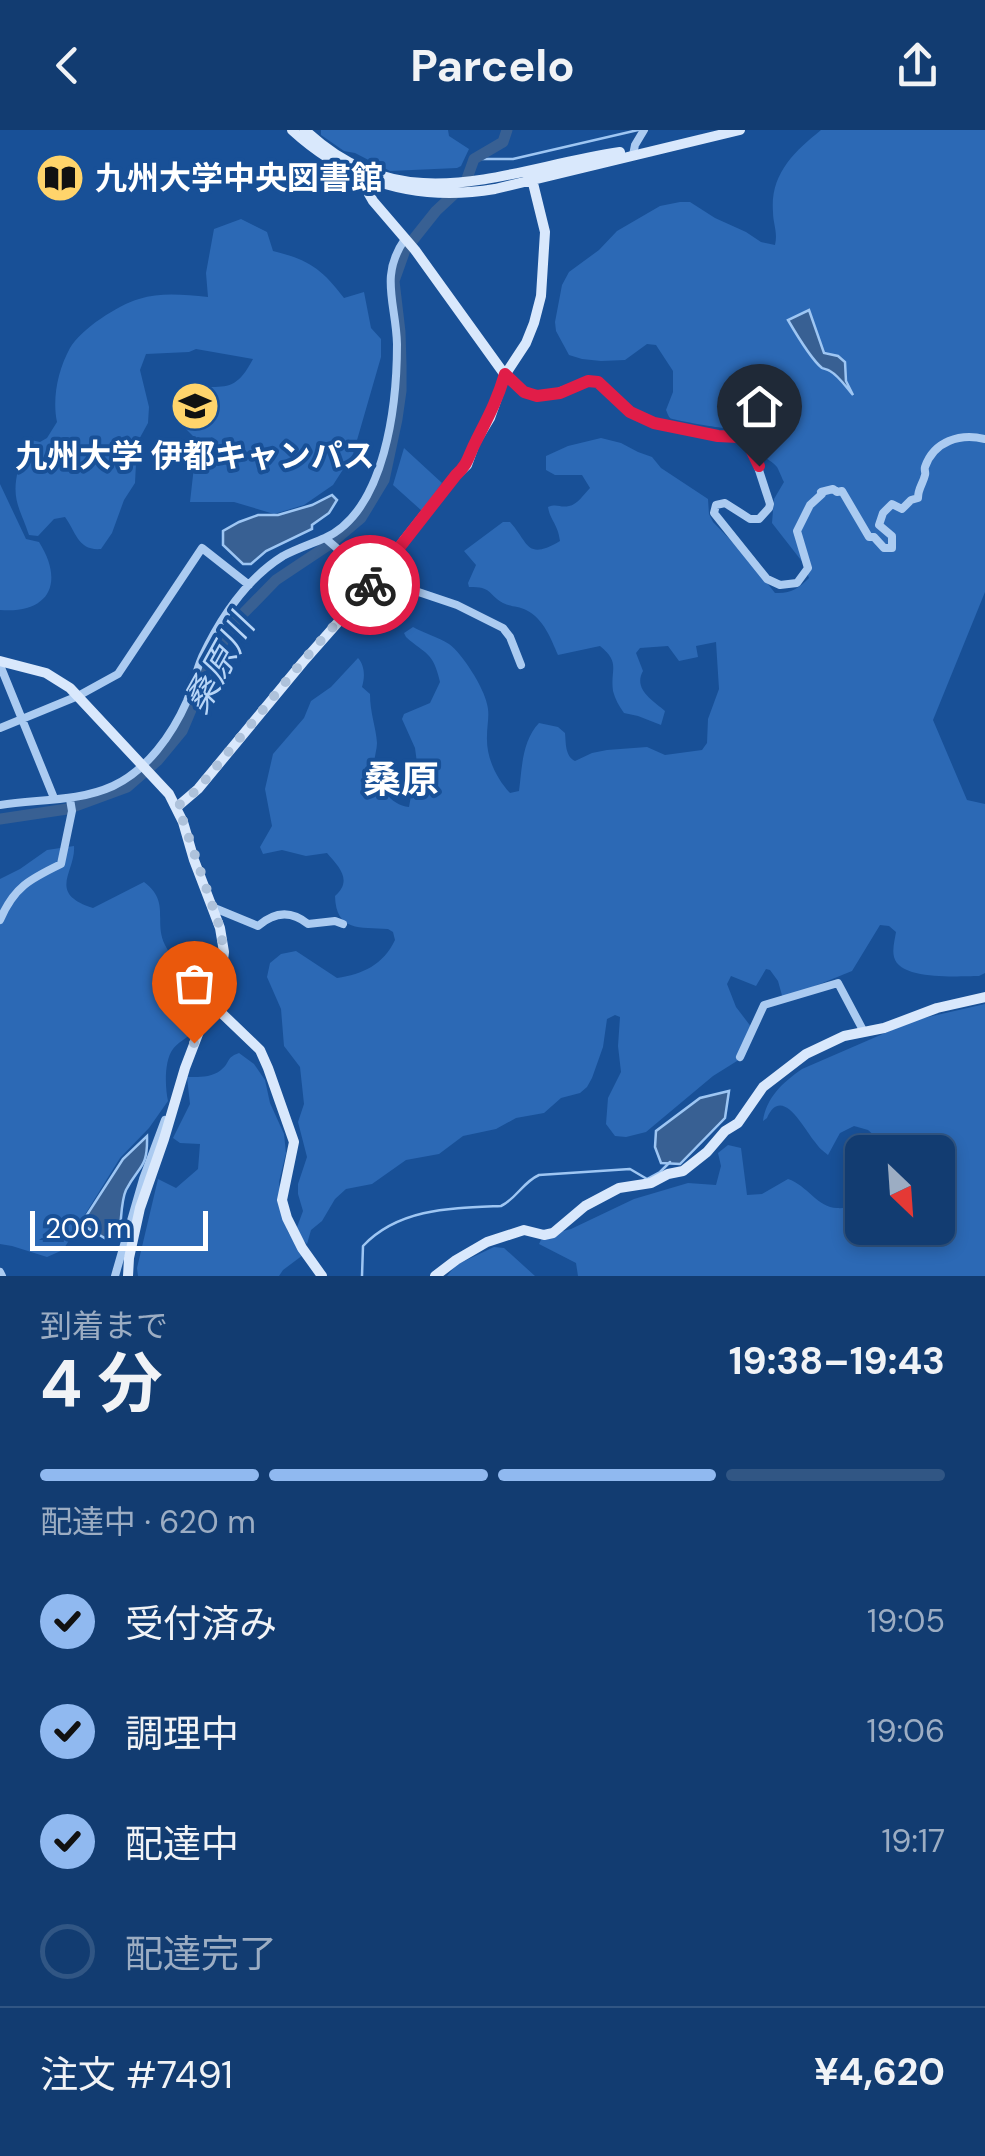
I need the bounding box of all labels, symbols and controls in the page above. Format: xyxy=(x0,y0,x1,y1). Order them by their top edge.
text: Parcelo xyxy=(410,36,575,95)
icon: back xyxy=(40,38,95,93)
icon: share xyxy=(890,38,945,93)
library icon: 九州大学中央図書館 xyxy=(34,152,86,204)
place label: 九州大学中央図書館 xyxy=(95,157,383,199)
pin xyxy=(717,364,802,467)
icon: home xyxy=(732,379,787,434)
school or university icon: 九州大学 伊都キャンパス xyxy=(169,380,221,432)
place label: 九州大学 伊都キャンパス xyxy=(15,435,375,477)
courier xyxy=(320,535,420,635)
icon: bike xyxy=(343,558,398,613)
water label: 桑原川 xyxy=(173,603,267,721)
district label: 桑原 xyxy=(363,755,439,805)
pin xyxy=(152,941,237,1044)
icon: bag xyxy=(167,956,222,1011)
north arrow xyxy=(845,1135,955,1245)
map controls xyxy=(845,1135,955,1245)
scale bar xyxy=(30,1206,208,1250)
text: 200 m xyxy=(45,1210,132,1247)
text: 到着まで xyxy=(40,1305,168,1347)
text: 19:38–19:43 xyxy=(729,1336,945,1386)
text: 4 分 xyxy=(40,1342,163,1426)
text: 配達中 · 620 m xyxy=(40,1501,256,1543)
icon: check xyxy=(40,1594,95,1649)
text: 受付済み xyxy=(125,1599,277,1649)
text: 19:05 xyxy=(867,1600,945,1642)
icon: check xyxy=(40,1704,95,1759)
text: 調理中 xyxy=(125,1709,239,1759)
text: 19:06 xyxy=(866,1710,945,1752)
icon: check xyxy=(40,1814,95,1869)
text: 配達中 xyxy=(125,1819,239,1869)
text: 19:17 xyxy=(881,1820,945,1862)
text: 配達完了 xyxy=(125,1929,277,1979)
text: ¥4,620 xyxy=(814,2047,945,2097)
text: 注文 #7491 xyxy=(40,2050,233,2100)

